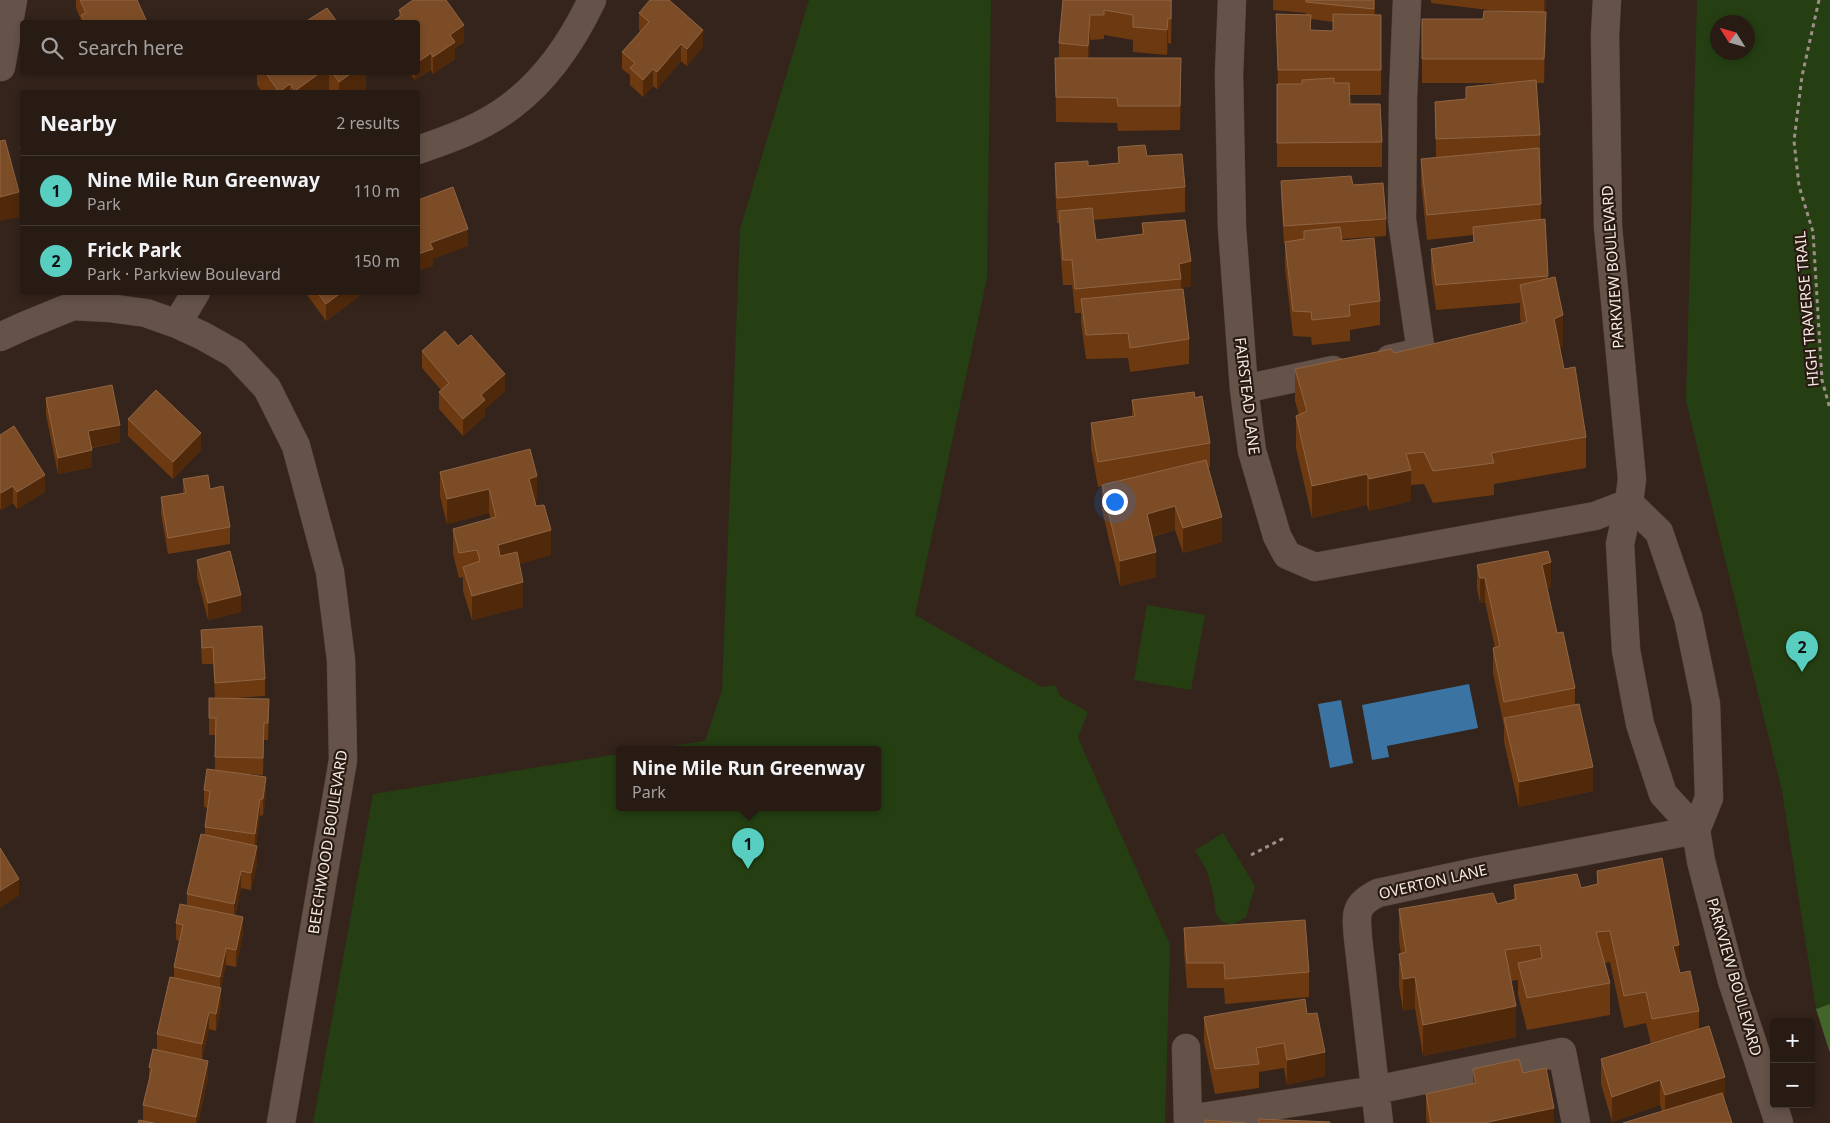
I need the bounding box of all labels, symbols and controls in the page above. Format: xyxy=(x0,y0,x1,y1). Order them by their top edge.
north arrow xyxy=(1710,15,1755,60)
search box xyxy=(20,20,420,75)
icon: search xyxy=(38,34,66,62)
text: Search here xyxy=(78,35,184,61)
text: Nearby xyxy=(40,109,116,137)
text: 2 results xyxy=(336,112,400,134)
text: Nine Mile Run Greenway xyxy=(87,167,320,193)
text: 1 xyxy=(51,180,61,202)
text: 110 m xyxy=(353,180,400,202)
street label: PARKVIEW BOULEVARD xyxy=(1596,185,1628,349)
text: Park xyxy=(87,193,121,215)
street label: HIGH TRAVERSE TRAIL xyxy=(1789,230,1823,388)
text: Frick Park xyxy=(87,237,182,263)
text: 2 xyxy=(51,250,61,272)
text: 150 m xyxy=(353,250,400,272)
text: Park · Parkview Boulevard xyxy=(87,263,281,285)
street label: FAIRSTEAD LANE xyxy=(1231,336,1265,456)
your location xyxy=(1102,489,1128,515)
pin: 2 xyxy=(1786,631,1818,672)
popup xyxy=(616,746,881,811)
street label: BEECHWOOD BOULEVARD xyxy=(303,748,351,935)
text: Nine Mile Run Greenway xyxy=(632,755,865,781)
text: Park xyxy=(632,781,666,803)
pin: 1 xyxy=(732,828,764,869)
street label: OVERTON LANE xyxy=(1377,859,1489,903)
street label: PARKVIEW BOULEVARD xyxy=(1703,895,1767,1058)
map controls xyxy=(1770,1018,1815,1108)
button: + xyxy=(1770,1018,1815,1063)
button: − xyxy=(1770,1063,1815,1108)

